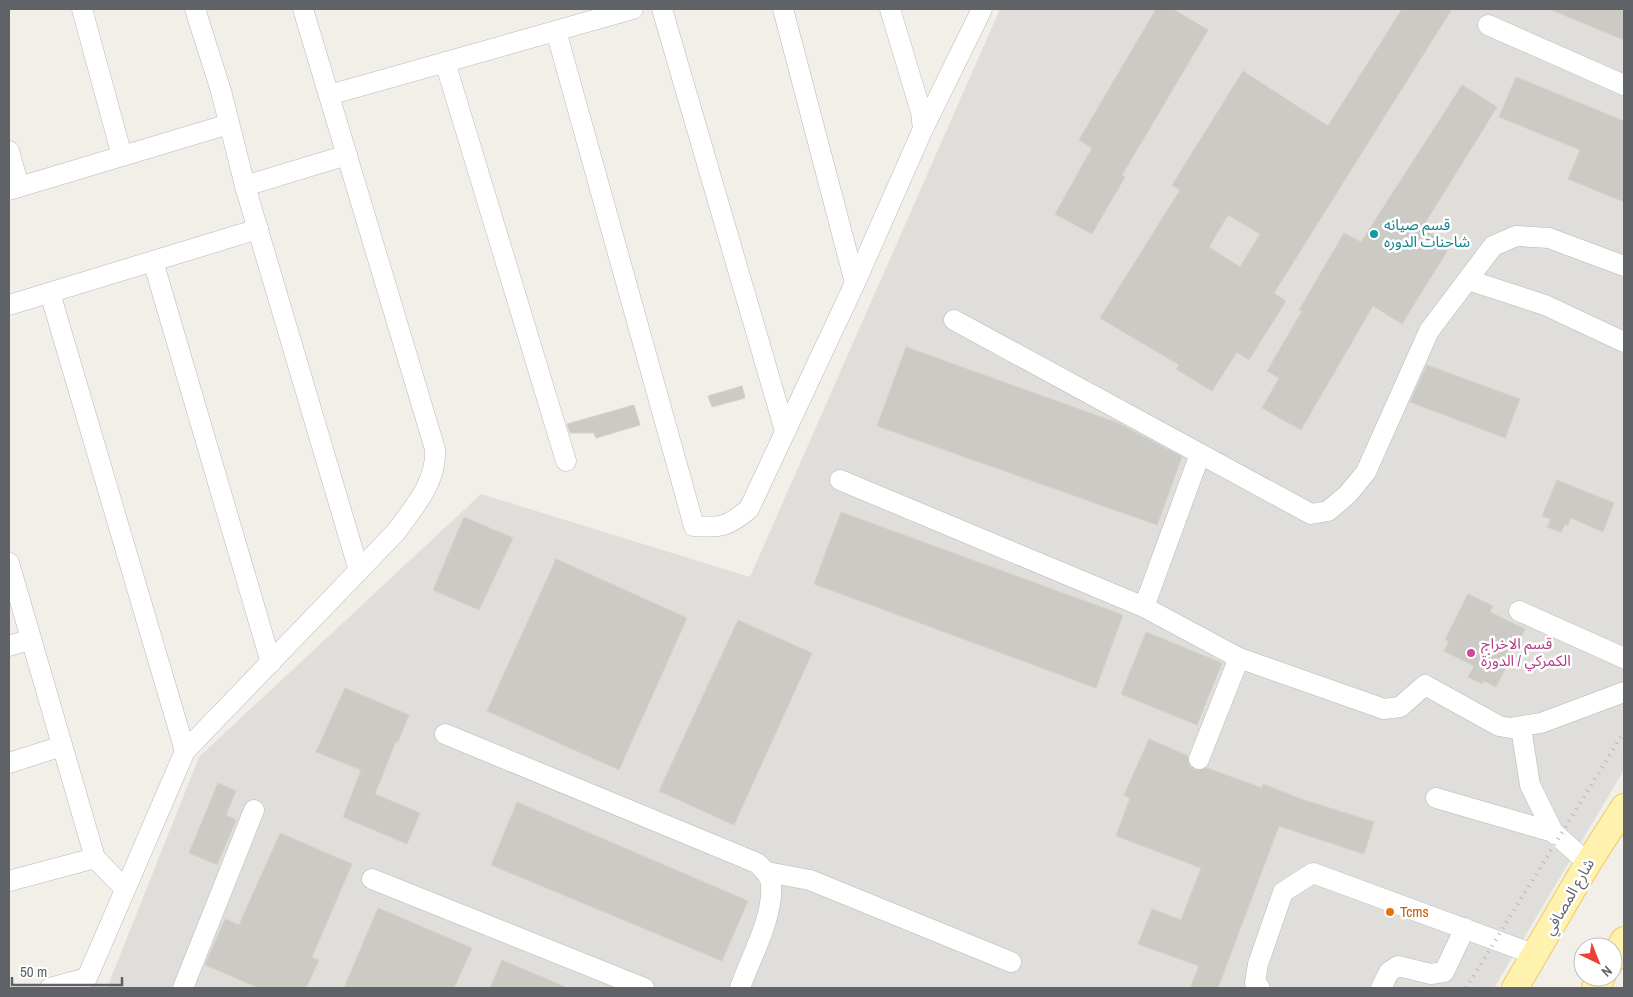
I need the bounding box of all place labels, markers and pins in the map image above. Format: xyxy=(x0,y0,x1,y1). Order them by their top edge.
place label: قسم صيانه شاحنات الدوره xyxy=(1384,214,1470,252)
marker: قسم صيانه شاحنات الدوره xyxy=(1368,228,1380,240)
place label: قسم الاخراج الكمركي / الدورة xyxy=(1481,633,1571,672)
marker: قسم الاخراج الكمركي / الدورة xyxy=(1465,647,1477,659)
place label: Tcms xyxy=(1400,901,1429,922)
marker: Tcms xyxy=(1384,906,1396,918)

